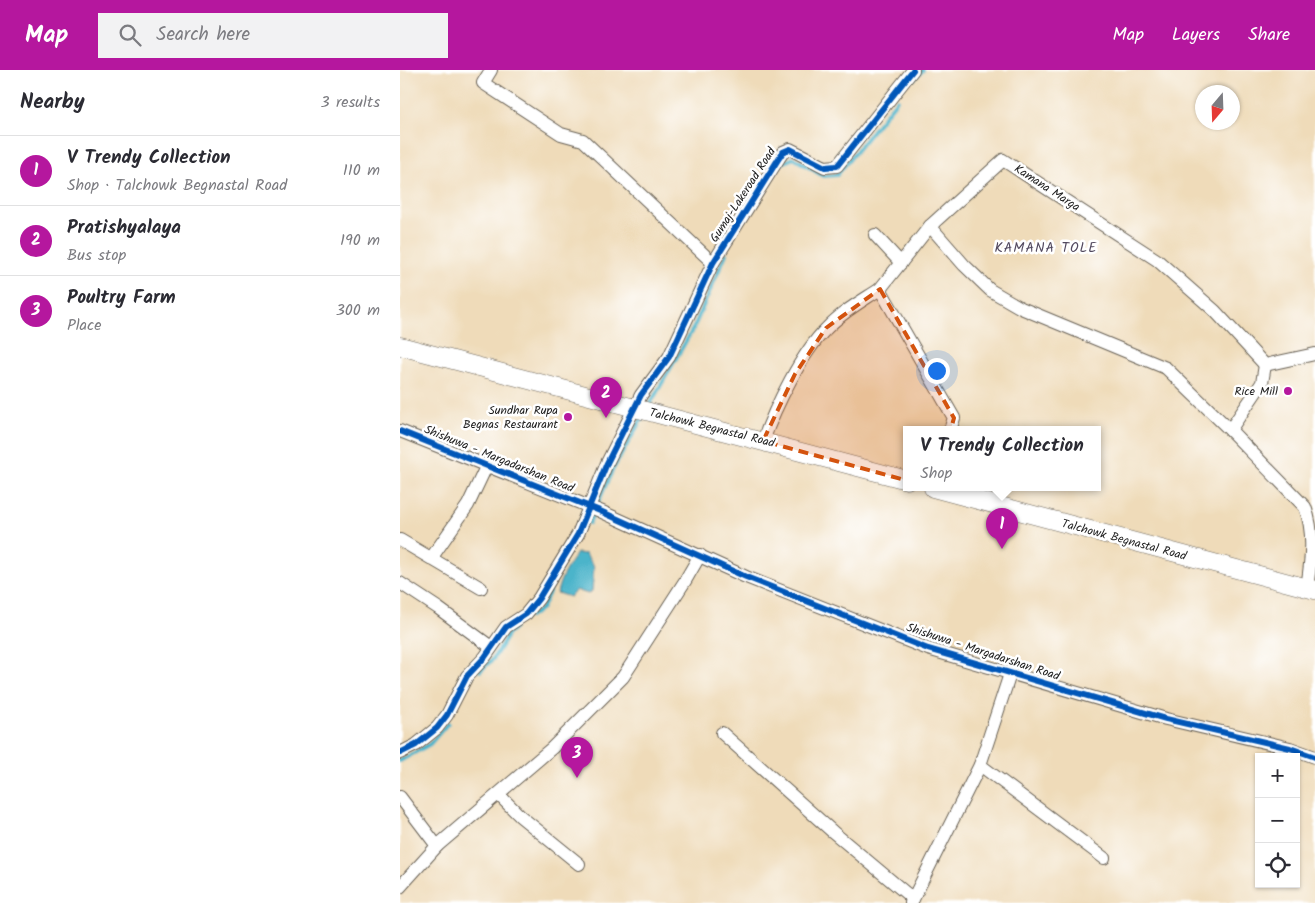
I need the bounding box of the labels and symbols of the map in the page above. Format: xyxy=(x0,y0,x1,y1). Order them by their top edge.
north arrow xyxy=(1195,85,1240,130)
street label: Gumaj-Lakeroad Road xyxy=(705,143,781,246)
street label: Kamana Marga xyxy=(1010,160,1084,217)
district label: KAMANA TOLE xyxy=(995,237,1097,259)
your location xyxy=(924,358,950,384)
pin: 2 xyxy=(590,377,622,418)
place label: Rice Mill xyxy=(1234,382,1278,401)
marker: Rice Mill xyxy=(1282,385,1294,397)
place label: Sundhar Rupa Begnas Restaurant xyxy=(463,401,558,434)
street label: Talchowk Begnastal Road xyxy=(647,403,778,453)
marker: Sundhar Rupa Begnas Restaurant xyxy=(562,411,574,423)
street label: Shishuwa - Margadarshan Road xyxy=(421,420,578,498)
pin: 1 xyxy=(986,508,1018,549)
street label: Talchowk Begnastal Road xyxy=(1059,514,1190,566)
street label: Shishuwa - Margadarshan Road xyxy=(904,618,1063,686)
pin: 3 xyxy=(561,737,593,778)

